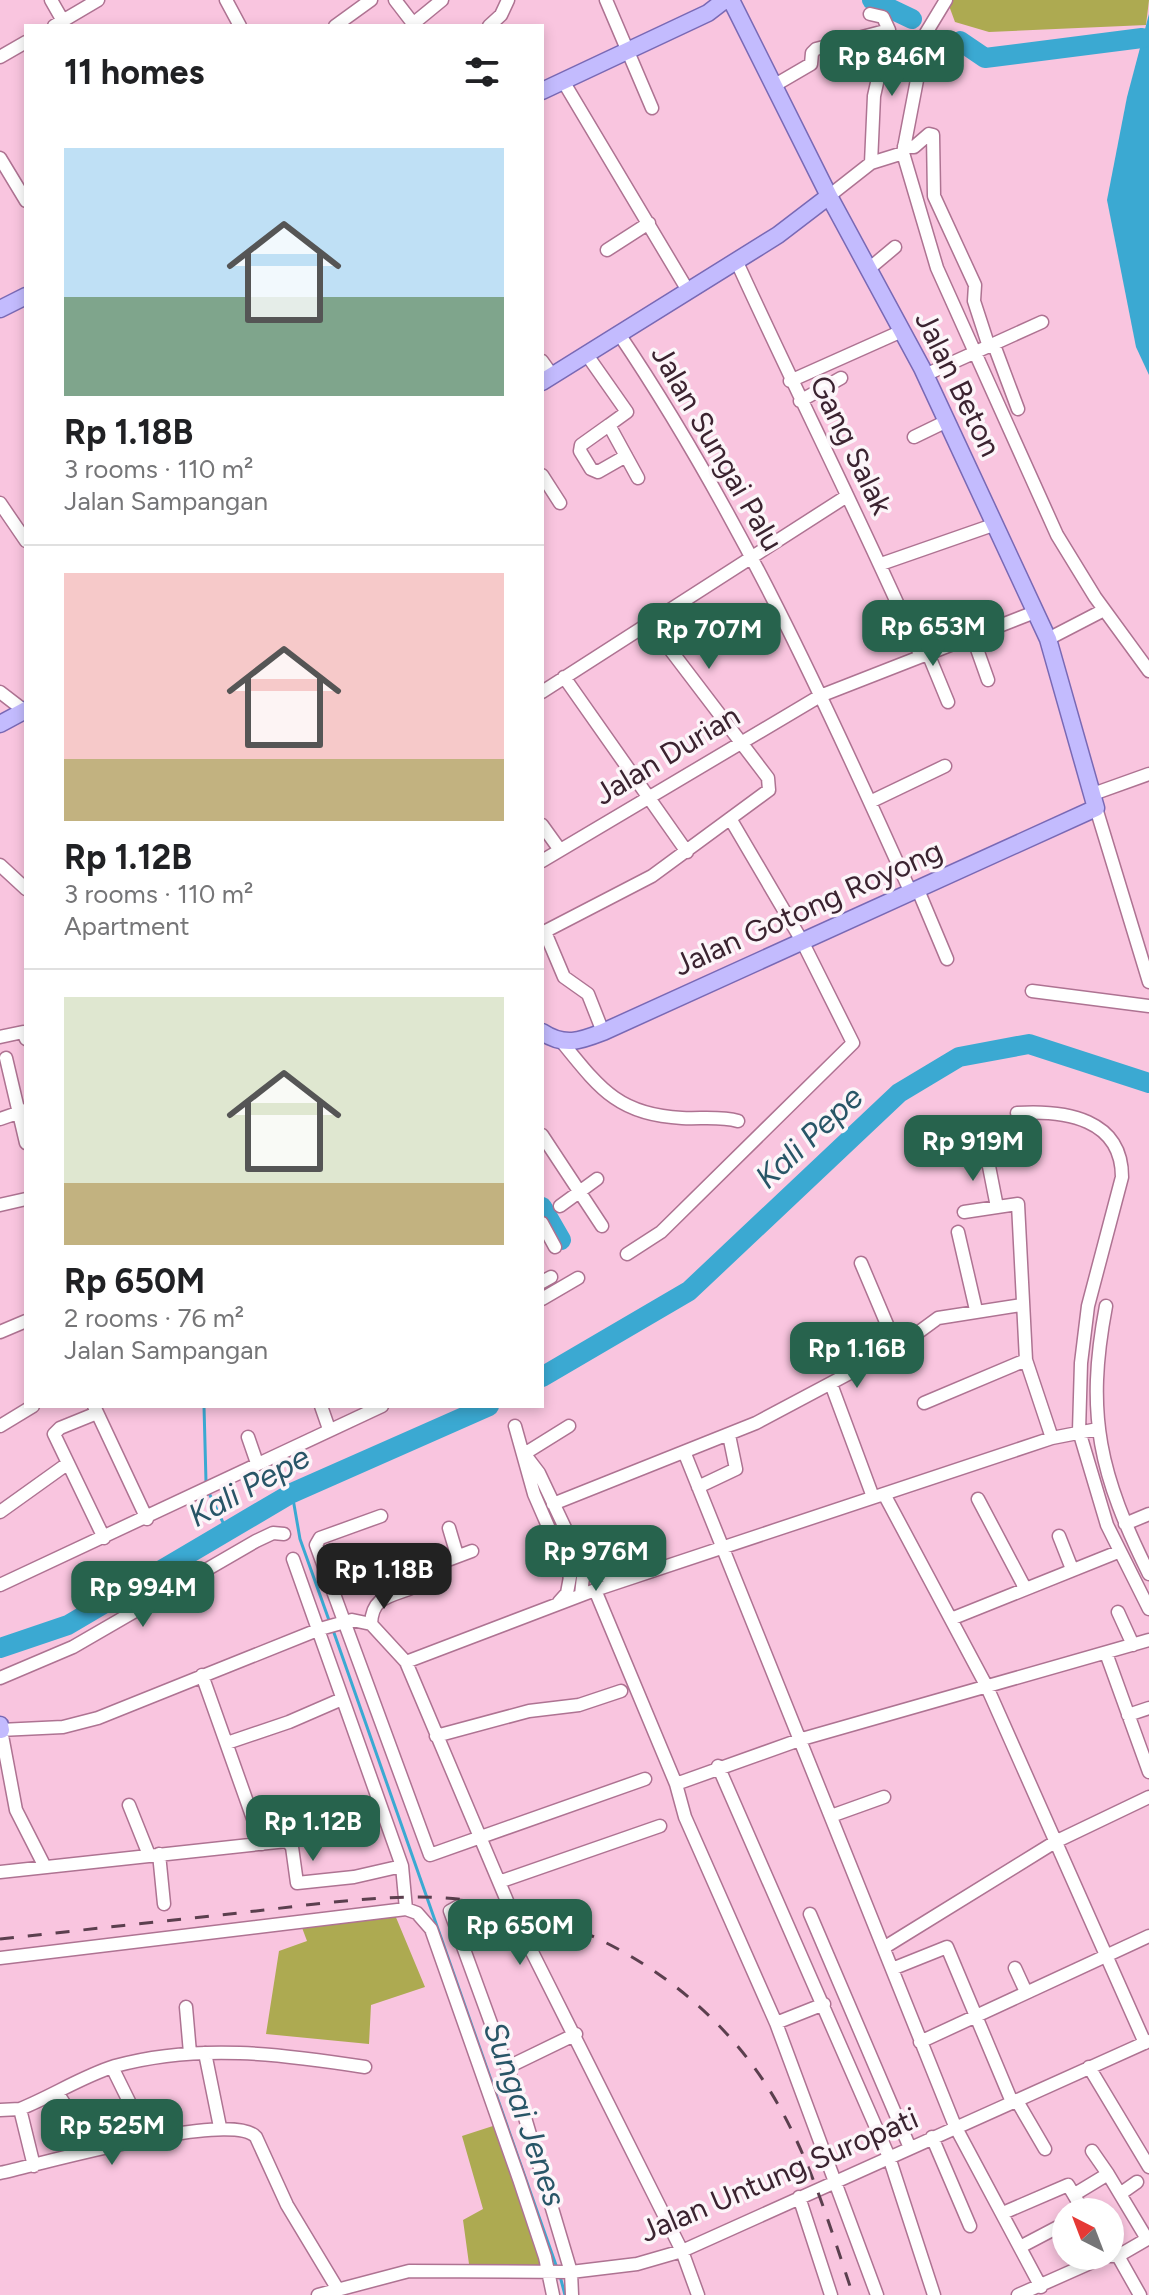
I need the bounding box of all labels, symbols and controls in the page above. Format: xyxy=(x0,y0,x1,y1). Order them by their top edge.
pin: Rp 846M xyxy=(818,30,966,98)
text: Rp 846M xyxy=(838,40,946,72)
icon: filters xyxy=(460,50,504,94)
text: 11 homes xyxy=(64,52,204,93)
icon: home xyxy=(212,200,356,344)
street label: Jalan Beton xyxy=(907,305,1009,462)
street label: Jalan Sungai Palu xyxy=(643,338,791,557)
street label: Gang Salak xyxy=(802,369,901,521)
text: Rp 1.18B xyxy=(64,412,193,453)
text: 3 rooms · 110 m² xyxy=(64,453,253,485)
text: Jalan Sampangan xyxy=(64,485,268,517)
pin: Rp 653M xyxy=(859,600,1007,668)
pin: Rp 707M xyxy=(635,603,783,671)
text: Rp 653M xyxy=(880,610,986,642)
text: Rp 707M xyxy=(656,613,762,645)
icon: home xyxy=(212,625,356,769)
street label: Jalan Durian xyxy=(587,697,746,812)
street label: Jalan Gotong Royong xyxy=(668,832,948,984)
text: Rp 1.12B xyxy=(64,837,192,878)
text: 3 rooms · 110 m² xyxy=(64,878,253,910)
text: Apartment xyxy=(64,910,190,942)
icon: home xyxy=(212,1049,356,1193)
water label: Kali Pepe xyxy=(748,1078,870,1196)
pin: Rp 919M xyxy=(899,1115,1047,1183)
text: Rp 919M xyxy=(922,1125,1024,1157)
text: Rp 650M xyxy=(64,1261,205,1302)
text: 2 rooms · 76 m² xyxy=(64,1302,244,1334)
pin: Rp 1.16B xyxy=(774,1322,940,1390)
text: Rp 1.16B xyxy=(808,1332,906,1364)
text: Jalan Sampangan xyxy=(64,1334,268,1366)
water label: Kali Pepe xyxy=(182,1437,316,1535)
pin: Rp 976M xyxy=(522,1525,670,1593)
text: Rp 976M xyxy=(543,1535,649,1567)
pin: Rp 1.18B xyxy=(301,1543,467,1611)
text: Rp 1.18B xyxy=(335,1553,433,1585)
pin: Rp 994M xyxy=(69,1561,217,1629)
text: Rp 994M xyxy=(89,1571,197,1603)
pin: Rp 1.12B xyxy=(230,1795,396,1863)
text: Rp 1.12B xyxy=(264,1805,362,1837)
pin: Rp 650M xyxy=(446,1899,594,1967)
text: Rp 650M xyxy=(466,1909,574,1941)
water label: Sungai Jenes xyxy=(476,2017,574,2211)
pin: Rp 525M xyxy=(38,2099,186,2167)
street label: Jalan Untung Suropati xyxy=(634,2099,923,2250)
text: Rp 525M xyxy=(59,2109,165,2141)
north arrow xyxy=(1052,2198,1124,2270)
map controls xyxy=(1052,2198,1124,2270)

